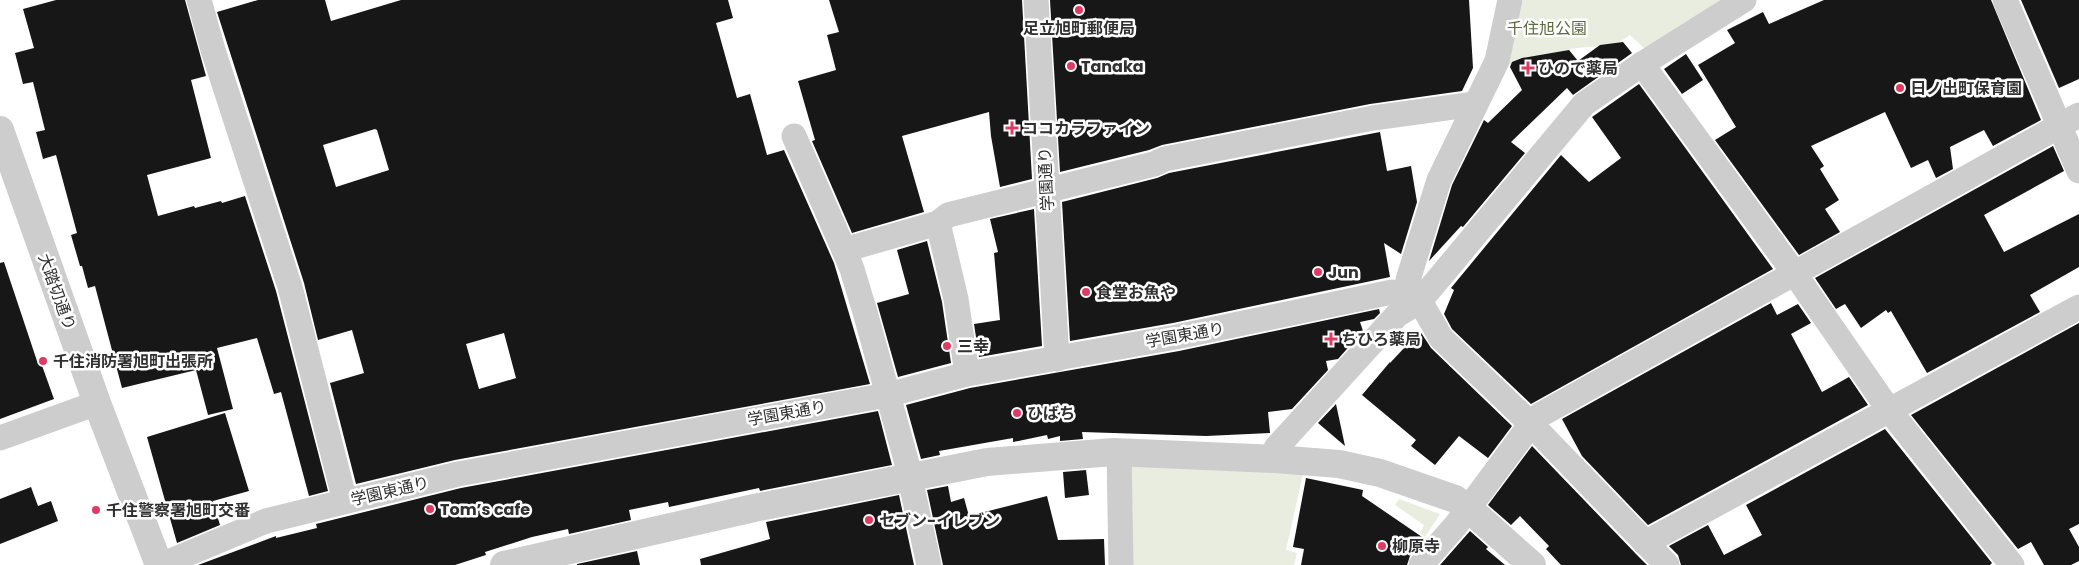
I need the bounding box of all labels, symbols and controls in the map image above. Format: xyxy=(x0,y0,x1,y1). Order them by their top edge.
marker: 足立旭町郵便局 xyxy=(1073,4,1085,16)
place label: 足立旭町郵便局 xyxy=(1023,17,1135,40)
park label: 千住旭公園 xyxy=(1507,17,1587,40)
place label: Tanaka xyxy=(1081,55,1144,78)
place label: ひので薬局 xyxy=(1538,57,1618,80)
marker: Tanaka xyxy=(1065,60,1077,72)
marker: ひので薬局 xyxy=(1522,62,1534,74)
place label: 日ノ出町保育園 xyxy=(1910,77,2022,100)
marker: 日ノ出町保育園 xyxy=(1894,82,1906,94)
place label: ココカラファイン xyxy=(1022,117,1150,140)
marker: ココカラファイン xyxy=(1006,122,1018,134)
street label: 学園通り xyxy=(1033,146,1059,212)
street label: 大踏切通り xyxy=(33,250,81,334)
place label: Jun xyxy=(1328,261,1359,284)
marker: Jun xyxy=(1312,266,1324,278)
place label: 食堂お魚や xyxy=(1096,281,1176,304)
marker: 食堂お魚や xyxy=(1080,286,1092,298)
street label: 学園東通り xyxy=(1144,317,1226,353)
place label: ちひろ薬局 xyxy=(1341,328,1421,351)
marker: ちひろ薬局 xyxy=(1325,333,1337,345)
place label: 三幸 xyxy=(957,335,989,358)
marker: 三幸 xyxy=(941,340,953,352)
place label: 千住消防署旭町出張所 xyxy=(53,350,213,373)
marker: 千住消防署旭町出張所 xyxy=(37,355,49,367)
street label: 学園東通り xyxy=(746,395,828,431)
place label: ひばち xyxy=(1027,402,1075,425)
marker: ひばち xyxy=(1011,407,1023,419)
street label: 学園東通り xyxy=(348,471,432,511)
place label: Tom’s cafe xyxy=(440,498,530,521)
place label: 千住警察署旭町交番 xyxy=(106,499,250,522)
marker: Tom’s cafe xyxy=(424,503,436,515)
marker: 千住警察署旭町交番 xyxy=(90,504,102,516)
place label: セブン-イレブン xyxy=(879,509,1000,532)
marker: セブン-イレブン xyxy=(863,514,875,526)
place label: 柳原寺 xyxy=(1392,535,1440,558)
marker: 柳原寺 xyxy=(1376,540,1388,552)

